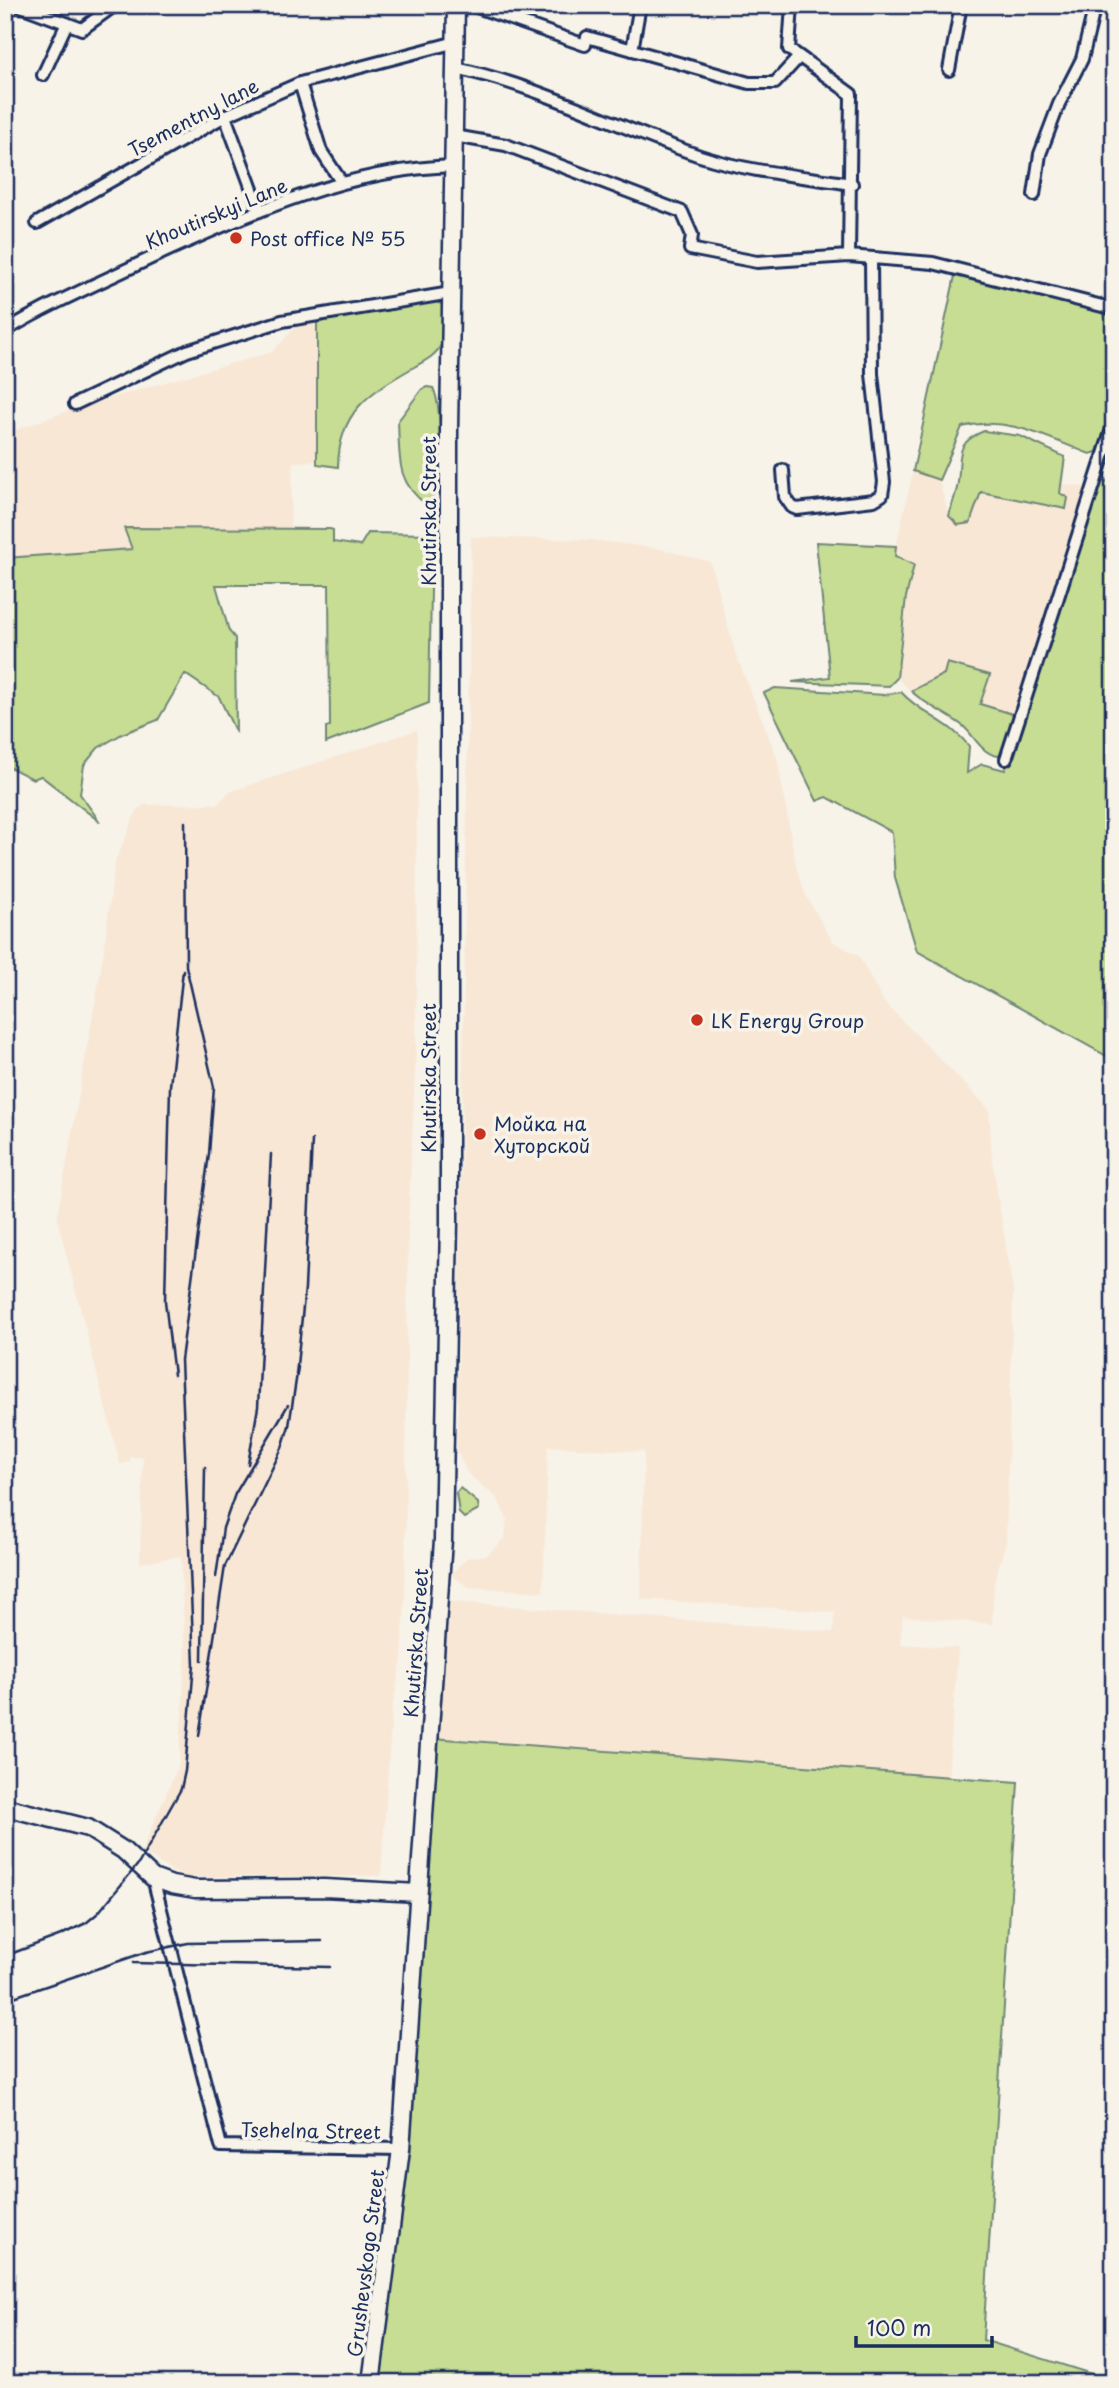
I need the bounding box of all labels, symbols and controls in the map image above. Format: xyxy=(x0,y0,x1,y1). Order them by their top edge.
street label: Tsementny lane xyxy=(123,71,263,163)
street label: Khoutirskyi Lane xyxy=(140,170,292,256)
place label: Post office № 55 xyxy=(250,224,406,252)
marker: Post office № 55 xyxy=(228,230,244,246)
street label: Khutirska Street xyxy=(414,436,442,586)
street label: Khutirska Street xyxy=(414,1003,442,1153)
place label: LK Energy Group xyxy=(711,1006,864,1034)
marker: LK Energy Group xyxy=(689,1012,705,1028)
place label: Мойка на Хуторской xyxy=(494,1109,590,1159)
marker: Мойка на Хуторской xyxy=(472,1126,488,1142)
street label: Khutirska Street xyxy=(396,1567,434,1719)
street label: Tsehelna Street xyxy=(241,2115,381,2145)
street label: Grushevskogo Street xyxy=(340,2167,390,2358)
scale bar xyxy=(856,2304,993,2348)
text: 100 m xyxy=(867,2311,931,2343)

